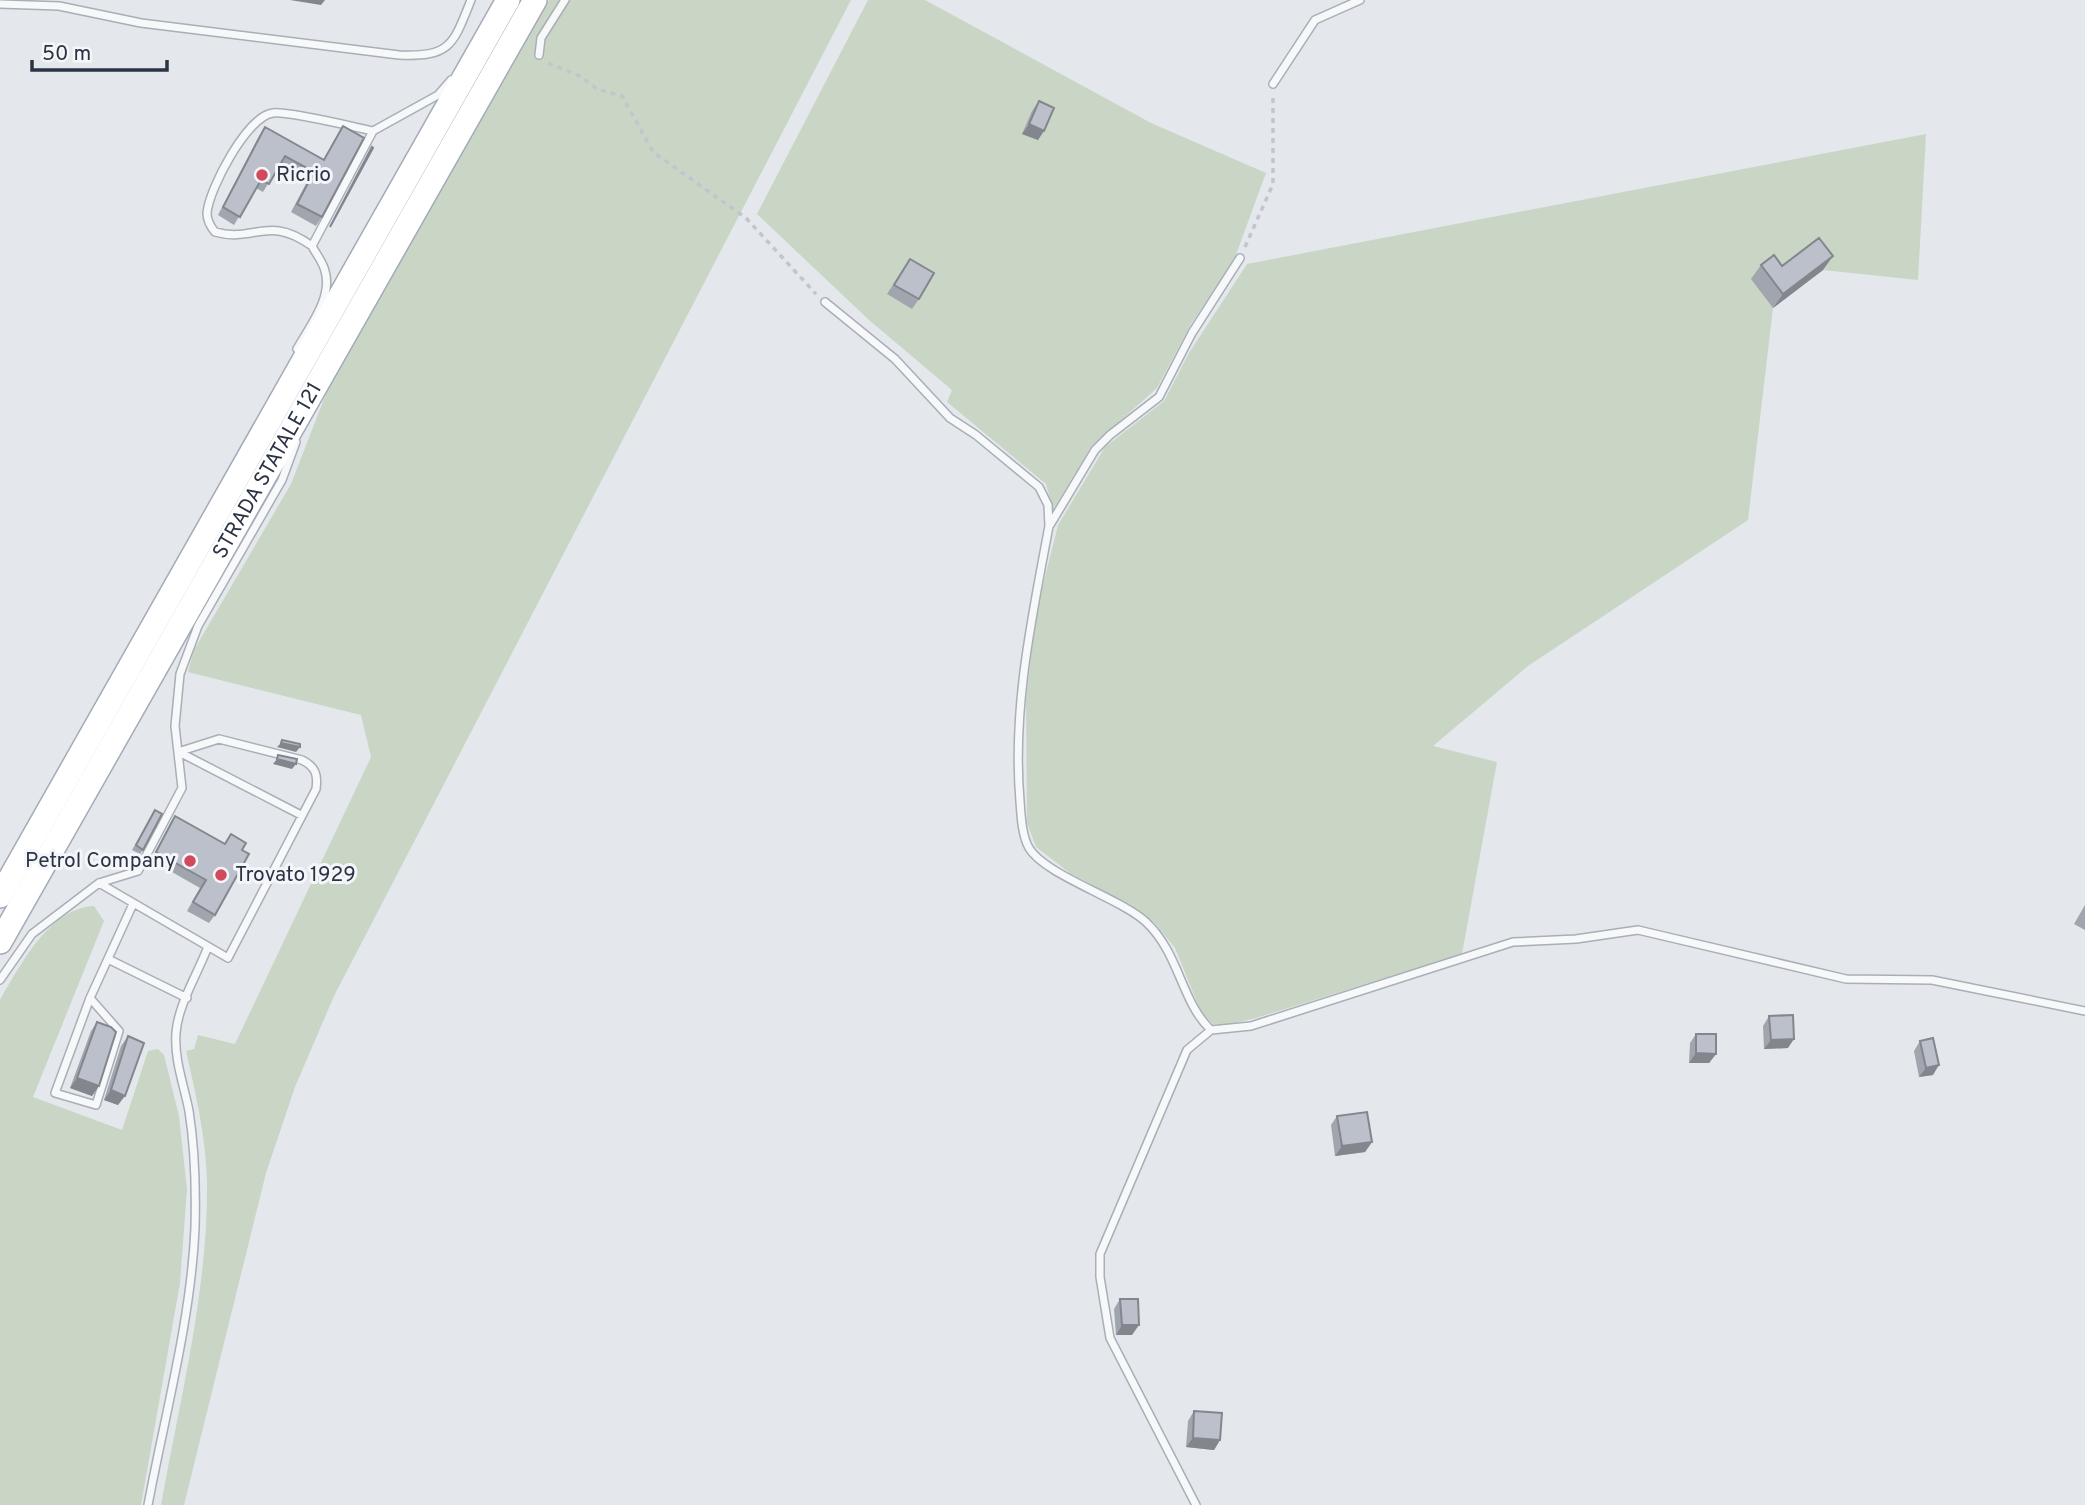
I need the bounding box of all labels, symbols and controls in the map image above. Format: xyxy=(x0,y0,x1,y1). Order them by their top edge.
scale bar xyxy=(32,28,166,72)
text: 50 m xyxy=(42,41,91,68)
place label: Ricrio xyxy=(276,162,331,189)
marker: Ricrio xyxy=(254,167,270,183)
street label: STRADA STATALE 121 xyxy=(207,378,328,564)
place label: Petrol Company xyxy=(25,848,176,875)
marker: Petrol Company xyxy=(182,853,198,869)
place label: Trovato 1929 xyxy=(235,862,356,889)
marker: Trovato 1929 xyxy=(213,867,229,883)

